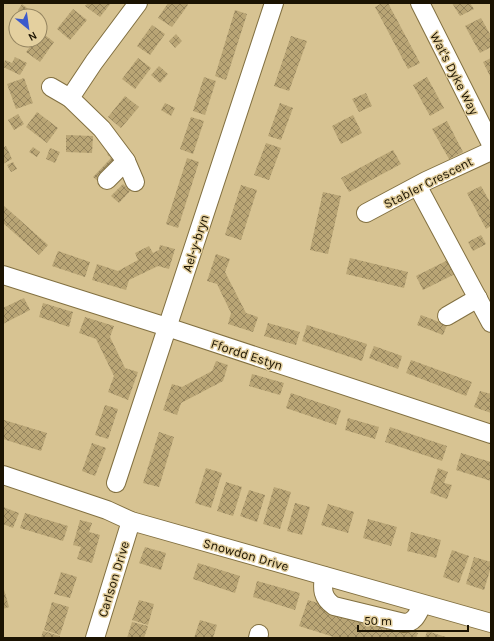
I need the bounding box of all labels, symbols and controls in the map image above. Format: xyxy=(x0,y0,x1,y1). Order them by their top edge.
north arrow xyxy=(8,8,48,48)
text: N xyxy=(26,29,39,44)
street label: Wat's Dyke Way xyxy=(427,29,482,117)
street label: Stabler Crescent xyxy=(381,153,475,211)
street label: Ael-y-bryn xyxy=(179,213,212,274)
street label: Ffordd Estyn xyxy=(209,336,285,373)
street label: Snowdon Drive xyxy=(201,535,291,574)
street label: Carlson Drive xyxy=(95,539,132,619)
scale bar xyxy=(358,607,468,633)
text: 50 m xyxy=(364,614,392,628)

